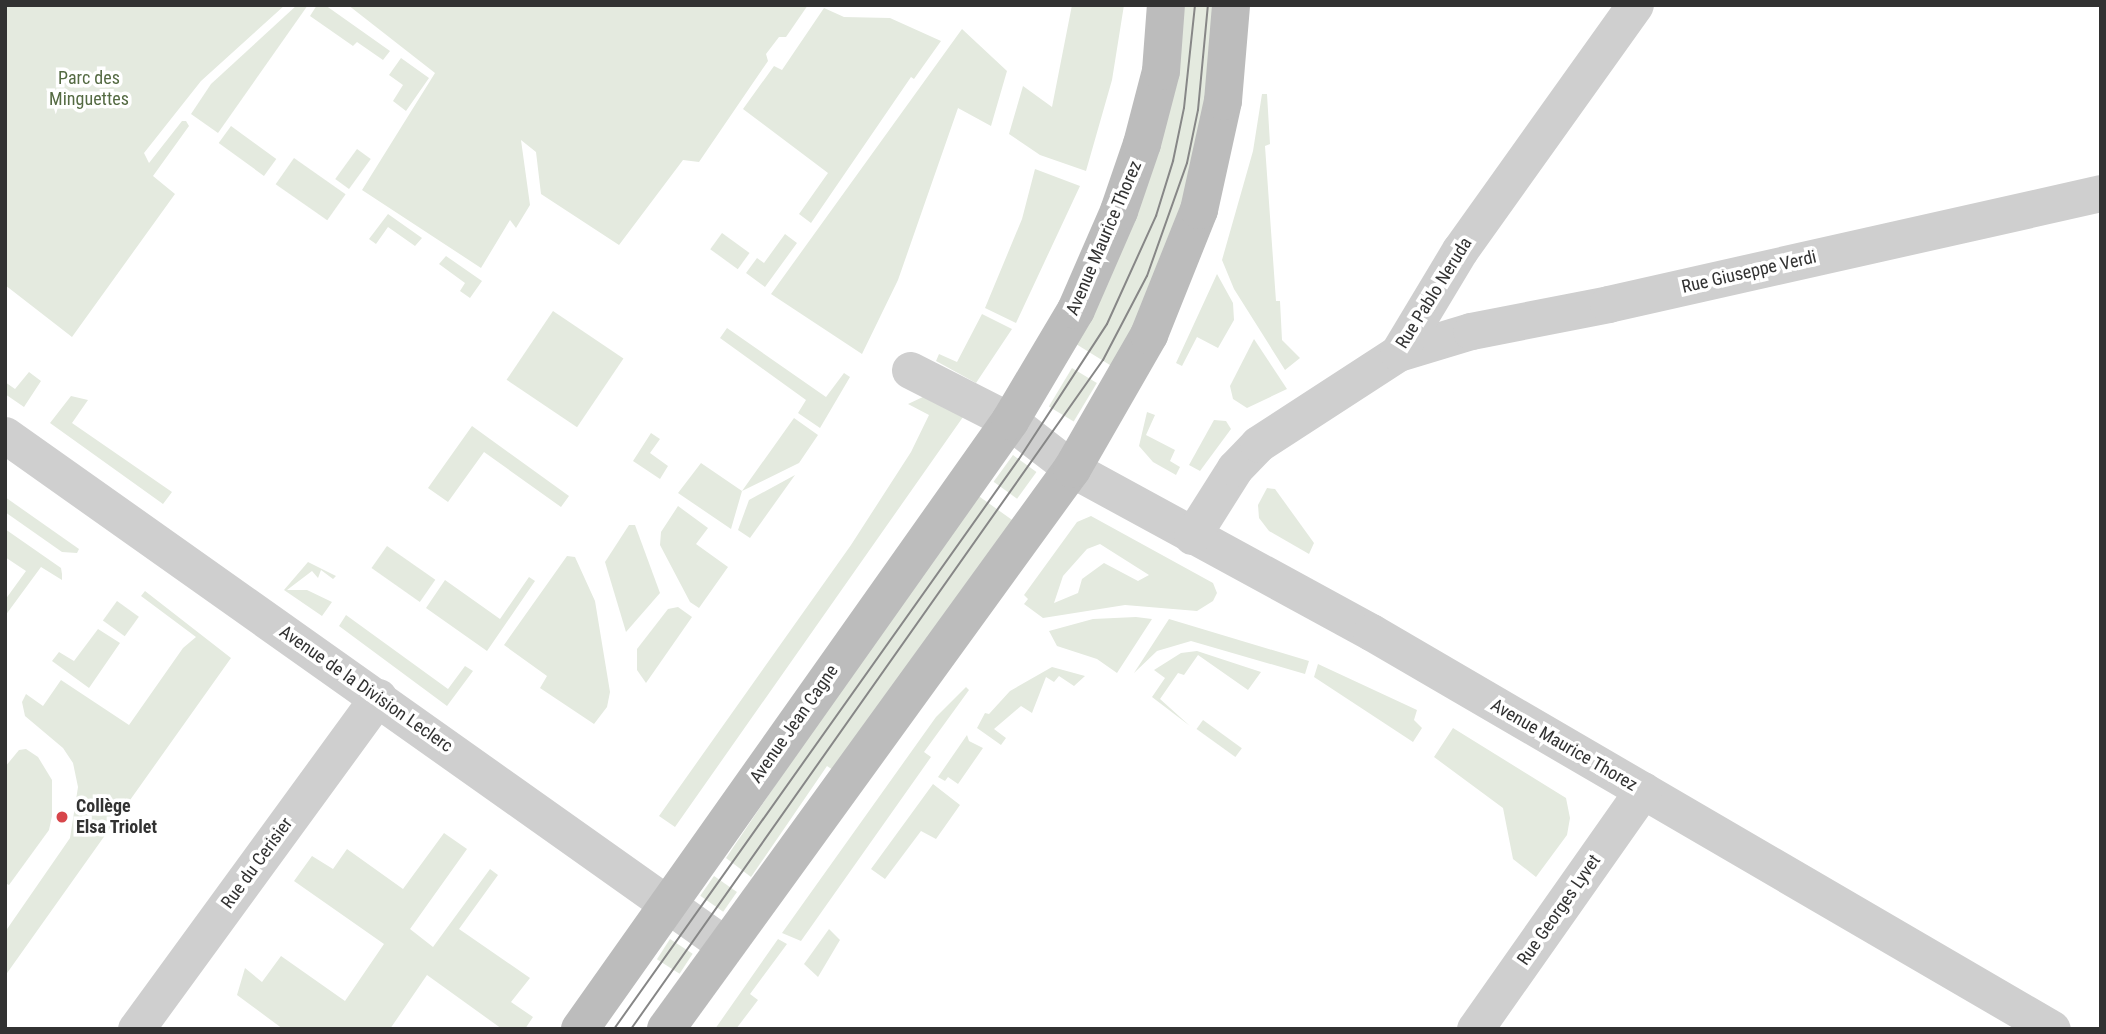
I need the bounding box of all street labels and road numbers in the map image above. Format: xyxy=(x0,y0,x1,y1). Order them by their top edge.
street label: Avenue Maurice Thorez xyxy=(1062,157,1146,319)
street label: Rue Pablo Neruda xyxy=(1391,233,1477,353)
street label: Rue Giuseppe Verdi xyxy=(1679,246,1819,298)
street label: Avenue de la Division Leclerc xyxy=(275,621,457,757)
street label: Avenue Jean Cagne xyxy=(745,661,843,787)
street label: Avenue Maurice Thorez xyxy=(1487,694,1641,796)
street label: Rue du Cerisier xyxy=(217,813,297,913)
street label: Rue Georges Lyvet xyxy=(1513,851,1605,969)

